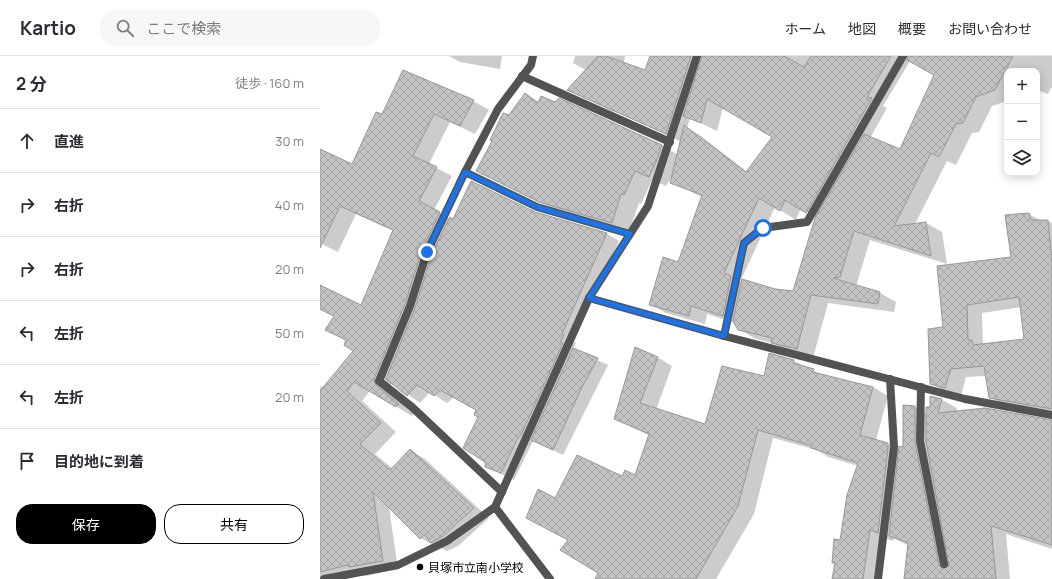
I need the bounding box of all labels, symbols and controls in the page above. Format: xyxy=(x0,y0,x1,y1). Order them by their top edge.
search box xyxy=(100,10,380,46)
text: Kartio xyxy=(20,15,76,41)
icon: search xyxy=(114,17,136,39)
text: ここで検索 xyxy=(146,18,221,39)
text: ホーム xyxy=(784,19,826,38)
text: 地図 xyxy=(848,19,876,38)
text: 概要 xyxy=(898,19,926,38)
text: お問い合わせ xyxy=(948,19,1032,38)
map controls xyxy=(1004,68,1040,176)
button: + xyxy=(1004,68,1040,104)
text: 2 分 xyxy=(16,72,47,95)
text: 徒歩 · 160 m xyxy=(235,74,304,92)
button: − xyxy=(1004,104,1040,140)
icon: ahead xyxy=(16,130,38,152)
text: 直進 xyxy=(54,131,84,152)
text: 30 m xyxy=(275,132,304,150)
button: layers xyxy=(1004,140,1040,176)
icon: right xyxy=(16,194,38,216)
text: 右折 xyxy=(54,195,84,216)
text: 40 m xyxy=(275,196,304,214)
route start xyxy=(754,219,772,237)
route end xyxy=(418,243,436,261)
icon: right xyxy=(16,258,38,280)
text: 右折 xyxy=(54,259,84,280)
text: 20 m xyxy=(275,260,304,278)
icon: left xyxy=(16,322,38,344)
text: 左折 xyxy=(54,323,84,344)
text: 50 m xyxy=(275,324,304,342)
icon: left xyxy=(16,386,38,408)
text: 左折 xyxy=(54,387,84,408)
text: 20 m xyxy=(275,388,304,406)
icon: arrive xyxy=(16,450,38,472)
text: 目的地に到着 xyxy=(54,451,144,472)
button: 保存 xyxy=(16,504,156,544)
button: 共有 xyxy=(164,504,304,544)
place label: 貝塚市立南小学校 xyxy=(428,559,524,576)
marker: 貝塚市立南小学校 xyxy=(415,562,425,572)

